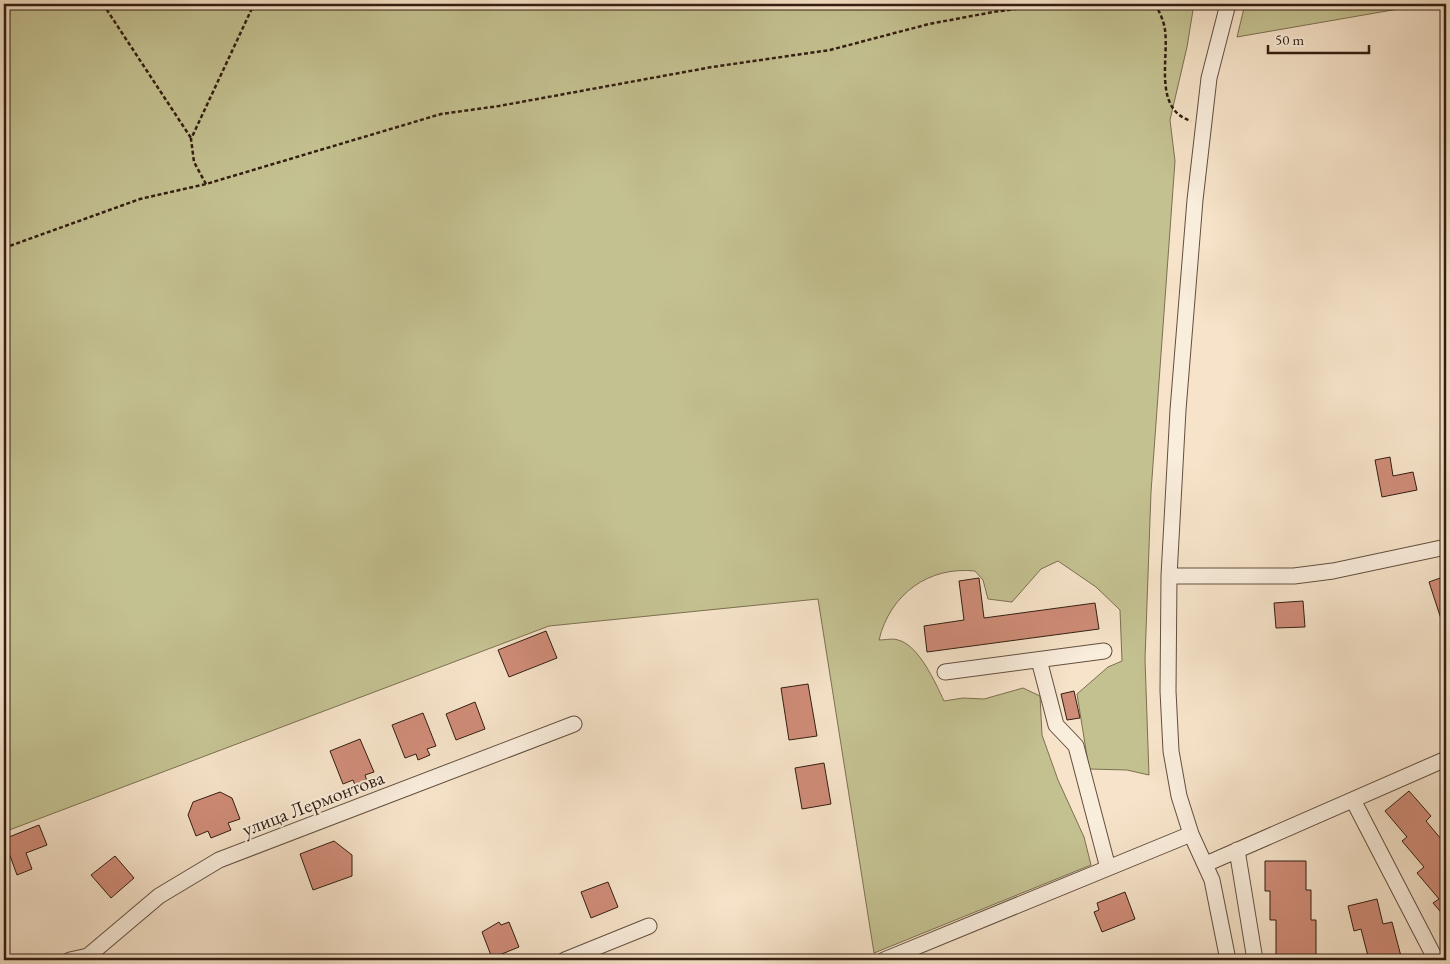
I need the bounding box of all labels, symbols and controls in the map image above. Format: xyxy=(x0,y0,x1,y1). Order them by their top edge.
scale bar xyxy=(1268,22,1369,54)
text: 50 m xyxy=(1275,30,1304,49)
street label: улица Лермонтова xyxy=(238,764,388,842)

